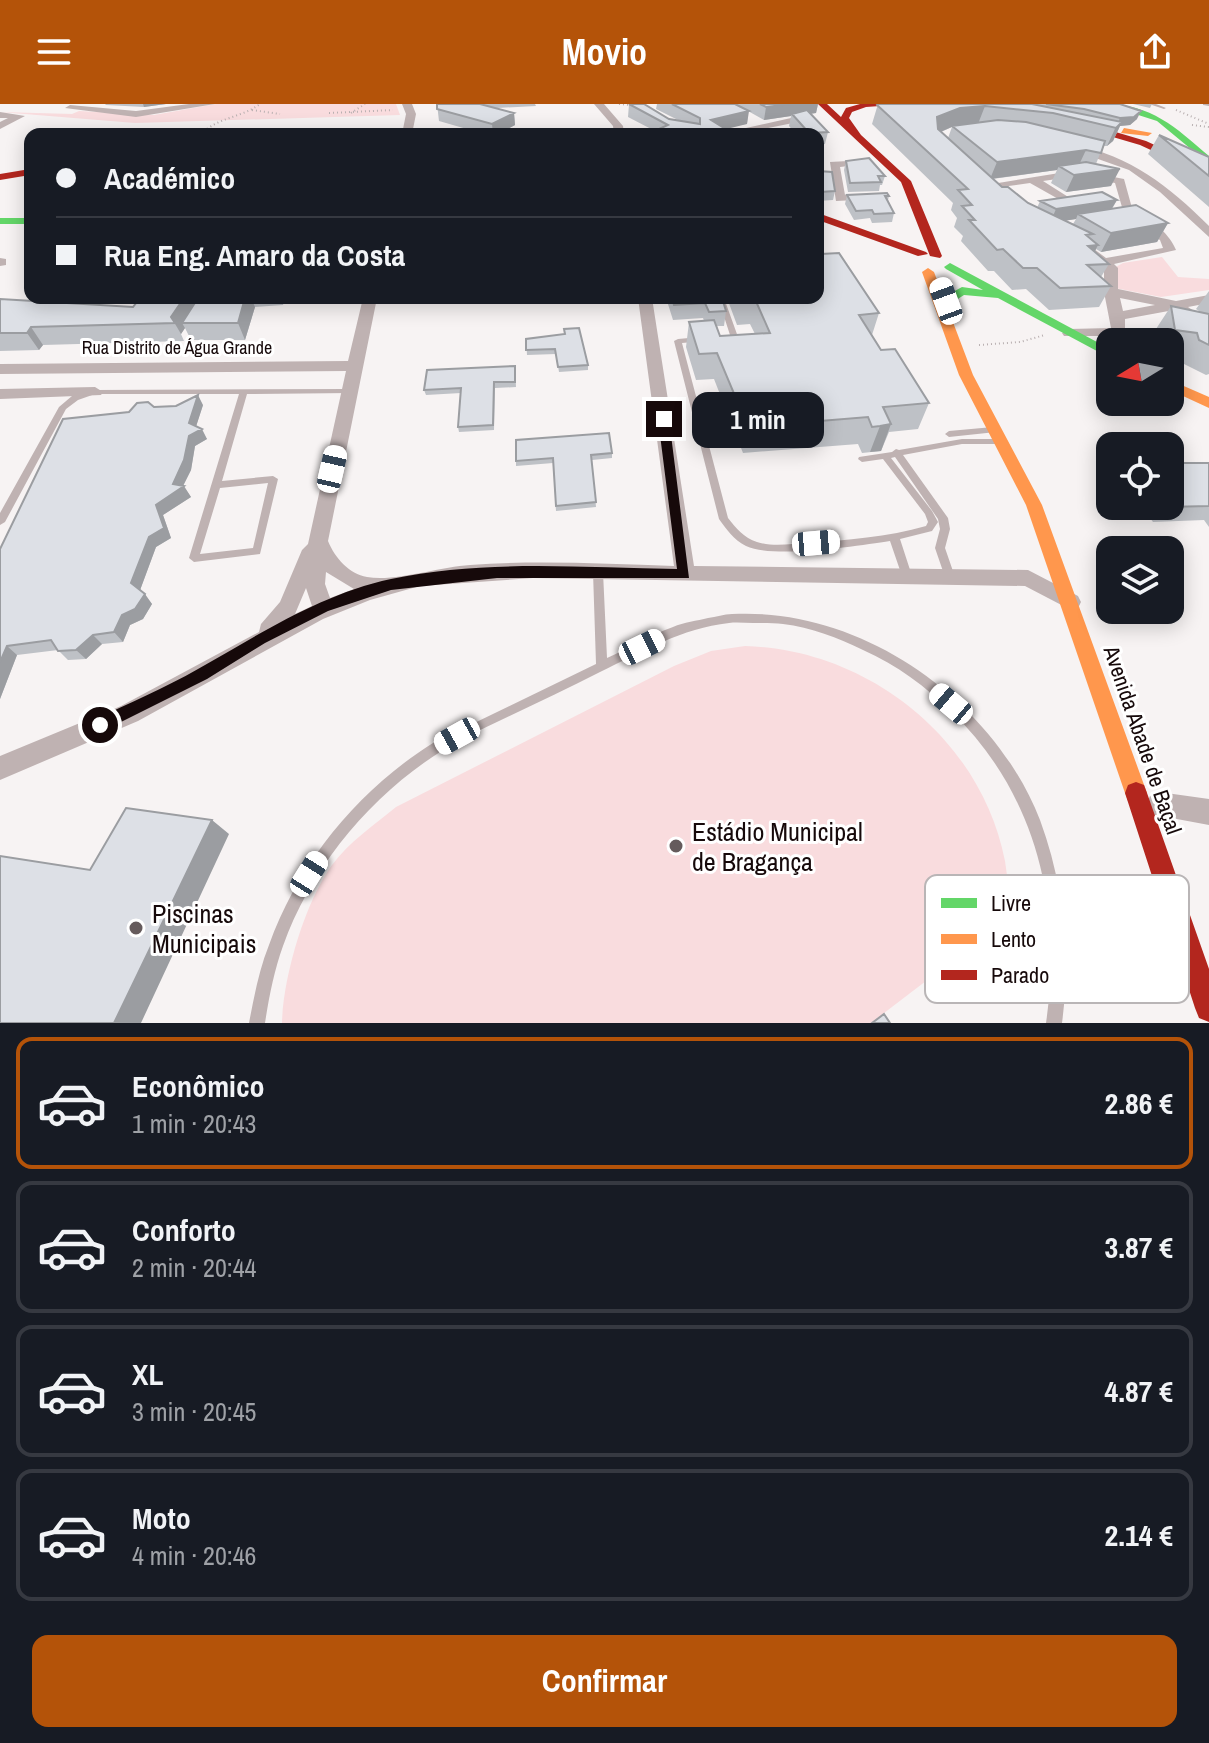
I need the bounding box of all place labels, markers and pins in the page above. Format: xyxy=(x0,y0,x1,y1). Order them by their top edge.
place label: Estádio Municipal de Bragança xyxy=(692,814,863,879)
marker: Estádio Municipal de Bragança xyxy=(667,837,685,855)
place label: Piscinas Municipais xyxy=(152,896,256,961)
marker: Piscinas Municipais xyxy=(127,919,145,937)

